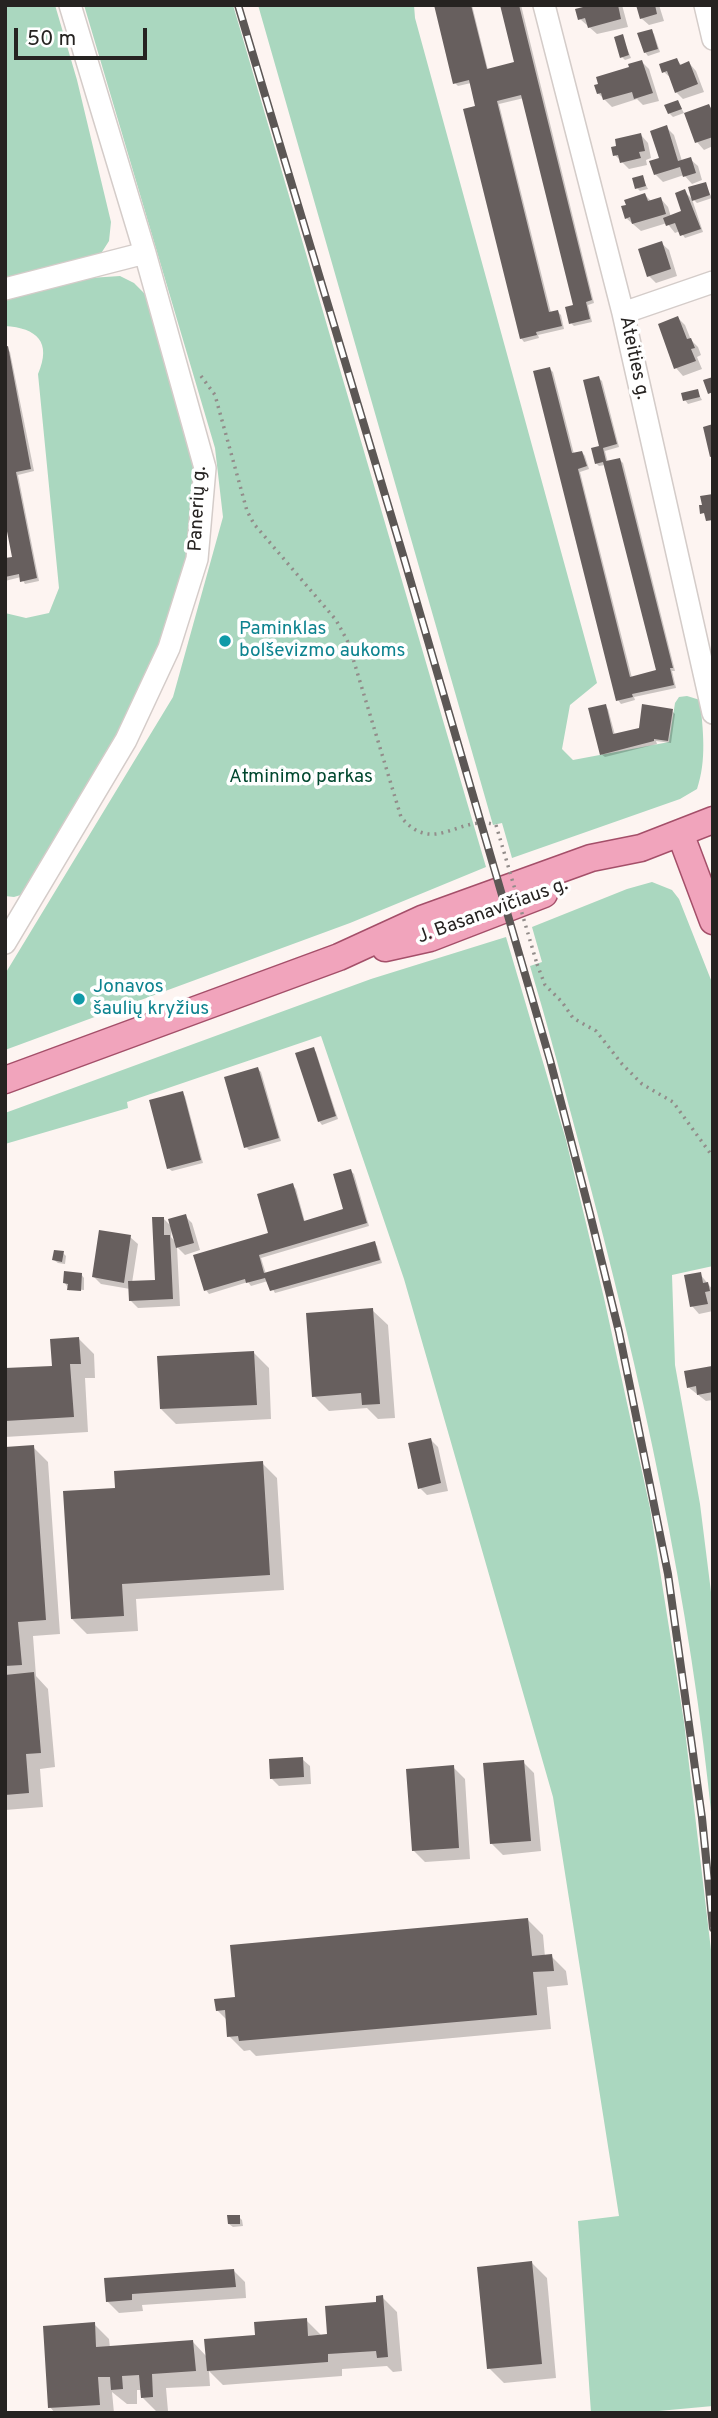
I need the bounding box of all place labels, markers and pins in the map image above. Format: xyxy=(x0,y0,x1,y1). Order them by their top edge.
place label: Paminklas bolševizmo aukoms xyxy=(239,619,405,663)
marker: Paminklas bolševizmo aukoms xyxy=(217,633,233,649)
place label: Jonavos šaulių kryžius xyxy=(93,977,209,1021)
marker: Jonavos šaulių kryžius xyxy=(71,991,87,1007)

